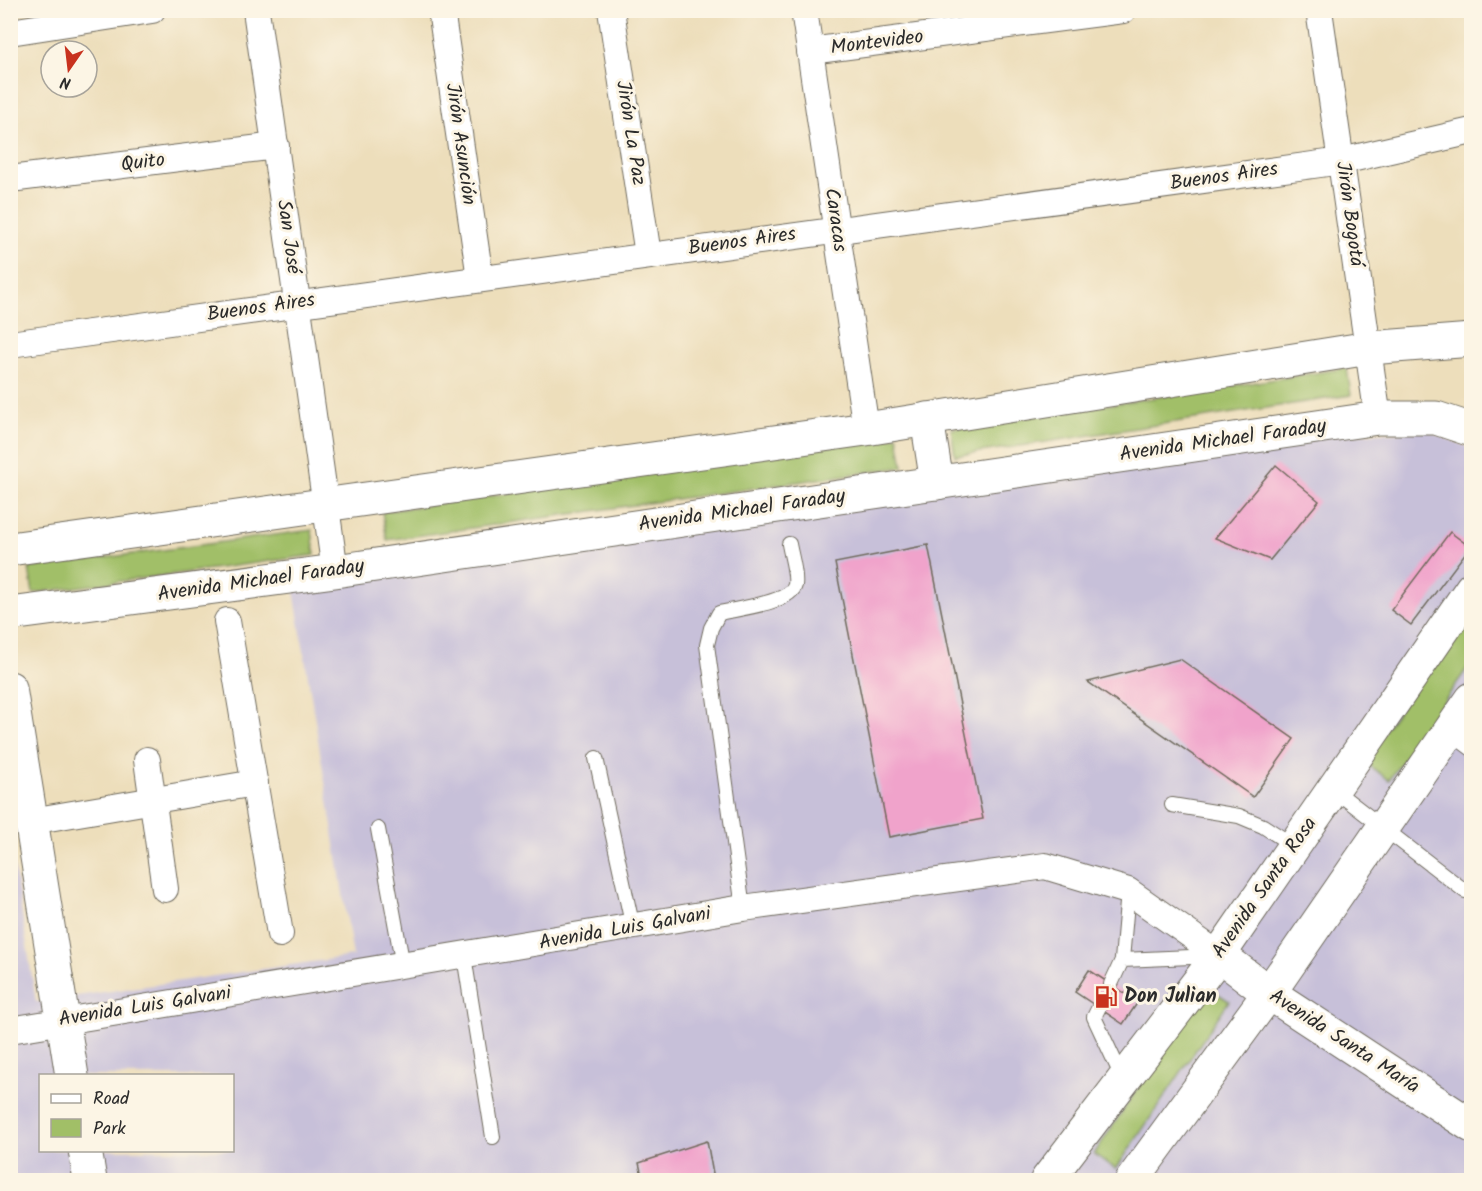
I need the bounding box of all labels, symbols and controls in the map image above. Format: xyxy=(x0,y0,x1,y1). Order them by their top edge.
street label: Montevideo xyxy=(829,21,925,65)
north arrow xyxy=(39,39,99,99)
text: N xyxy=(58,69,74,95)
street label: Jirón La Paz xyxy=(606,78,654,188)
street label: Jirón Asunción xyxy=(436,81,484,207)
street label: Quito xyxy=(119,144,167,182)
street label: Buenos Aires xyxy=(1168,154,1281,200)
street label: Jirón Bogotá xyxy=(1326,159,1372,270)
street label: Caracas xyxy=(815,186,855,254)
street label: San José xyxy=(267,198,309,277)
street label: Buenos Aires xyxy=(686,219,799,265)
street label: Buenos Aires xyxy=(205,285,318,331)
street label: Avenida Michael Faraday xyxy=(1118,411,1329,471)
street label: Avenida Michael Faraday xyxy=(637,481,848,541)
street label: Avenida Michael Faraday xyxy=(156,551,367,611)
street label: Avenida Santa Rosa xyxy=(1204,810,1326,966)
street label: Avenida Luis Galvani xyxy=(537,898,715,960)
street label: Avenida Luis Galvani xyxy=(57,977,235,1036)
place label: Don Julian xyxy=(1124,981,1216,1013)
street label: Avenida Santa María xyxy=(1262,981,1426,1103)
fuel station icon: Don Julian xyxy=(1093,984,1119,1010)
legend xyxy=(39,1074,234,1152)
text: Road xyxy=(93,1085,130,1114)
text: Park xyxy=(93,1115,126,1144)

